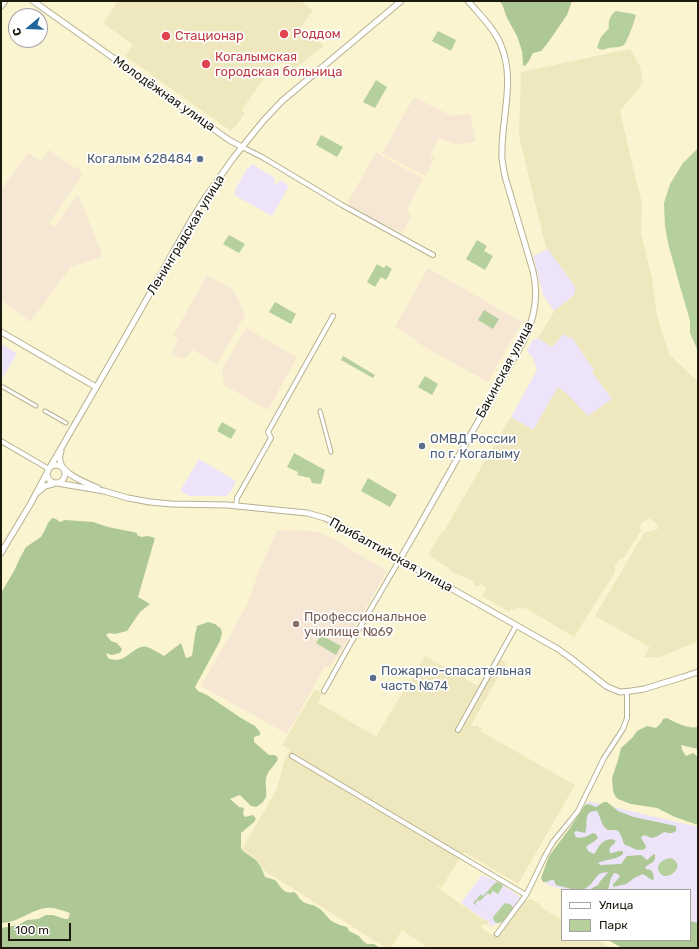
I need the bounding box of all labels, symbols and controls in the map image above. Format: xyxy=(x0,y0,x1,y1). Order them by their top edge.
north arrow xyxy=(8,8,48,48)
text: С xyxy=(10,26,25,38)
place label: Роддом xyxy=(293,26,341,42)
place label: Стационар xyxy=(175,28,244,44)
marker: Роддом xyxy=(278,28,290,40)
marker: Стационар xyxy=(160,30,172,42)
place label: Когалымская городская больница xyxy=(215,49,343,80)
street label: Молодёжная улица xyxy=(110,53,218,135)
marker: Когалымская городская больница xyxy=(200,58,212,70)
place label: Когалым 628484 xyxy=(87,151,192,167)
marker: Когалым 628484 xyxy=(195,154,205,164)
street label: Ленинградская улица xyxy=(144,172,228,298)
street label: Бакинская улица xyxy=(473,319,537,421)
place label: ОМВД России по г. Когалыму xyxy=(430,431,520,462)
marker: ОМВД России по г. Когалыму xyxy=(417,441,427,451)
street label: Прибалтийская улица xyxy=(327,515,455,595)
place label: Профессиональное училище №69 xyxy=(304,609,427,640)
marker: Профессиональное училище №69 xyxy=(291,619,301,629)
place label: Пожарно-спасательная часть №74 xyxy=(381,663,531,694)
marker: Пожарно-спасательная часть №74 xyxy=(368,673,378,683)
legend xyxy=(561,889,691,941)
text: Улица xyxy=(599,898,633,912)
scale bar xyxy=(10,915,73,941)
text: Парк xyxy=(599,918,628,932)
text: 100 m xyxy=(15,923,49,937)

